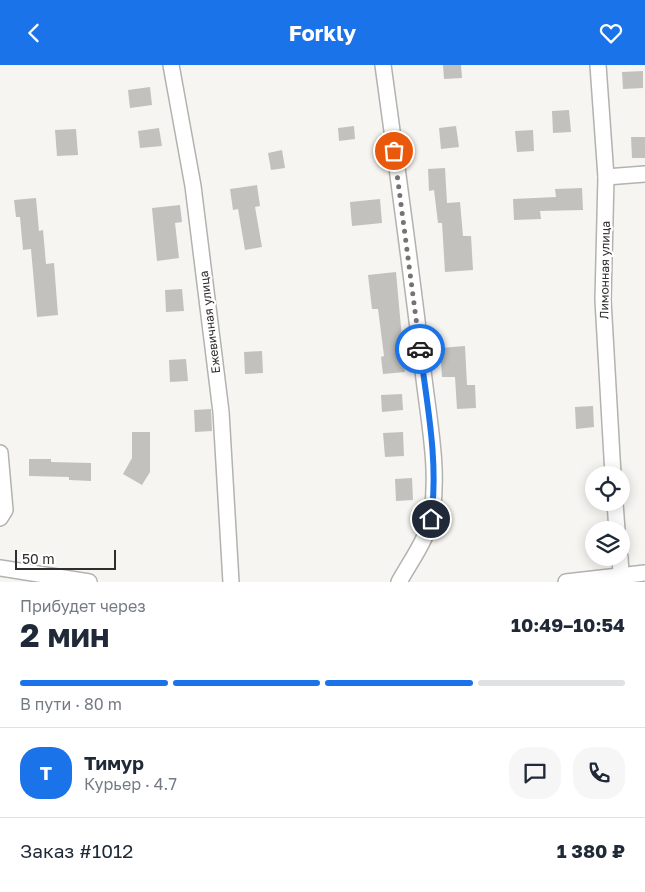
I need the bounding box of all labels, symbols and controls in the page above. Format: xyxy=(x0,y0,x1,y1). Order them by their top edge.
icon: back xyxy=(20,19,48,47)
text: Forkly xyxy=(289,19,356,46)
icon: heart xyxy=(597,19,625,47)
pin xyxy=(373,130,415,172)
icon: bag xyxy=(380,137,408,165)
street label: Лимонная улица xyxy=(596,221,613,319)
street label: Ежевичная улица xyxy=(196,270,223,374)
courier xyxy=(395,324,445,374)
icon: car xyxy=(406,335,434,363)
map controls xyxy=(585,466,630,566)
button: locate xyxy=(585,466,630,511)
pin xyxy=(410,498,452,540)
icon: home xyxy=(417,505,445,533)
button: layers xyxy=(585,521,630,566)
scale bar xyxy=(15,547,116,570)
text: 50 m xyxy=(22,550,55,567)
text: Прибудет через xyxy=(20,596,146,616)
text: 10:49–10:54 xyxy=(511,613,625,636)
text: 2 мин xyxy=(20,616,110,654)
text: В пути · 80 m xyxy=(20,694,122,714)
button: chat xyxy=(509,747,561,799)
button: phone xyxy=(573,747,625,799)
text: Тимур xyxy=(84,751,144,774)
text: Т xyxy=(40,761,52,784)
text: Курьер · 4.7 xyxy=(84,774,177,794)
text: Заказ #1012 xyxy=(20,839,133,862)
text: 1 380 ₽ xyxy=(557,839,625,862)

